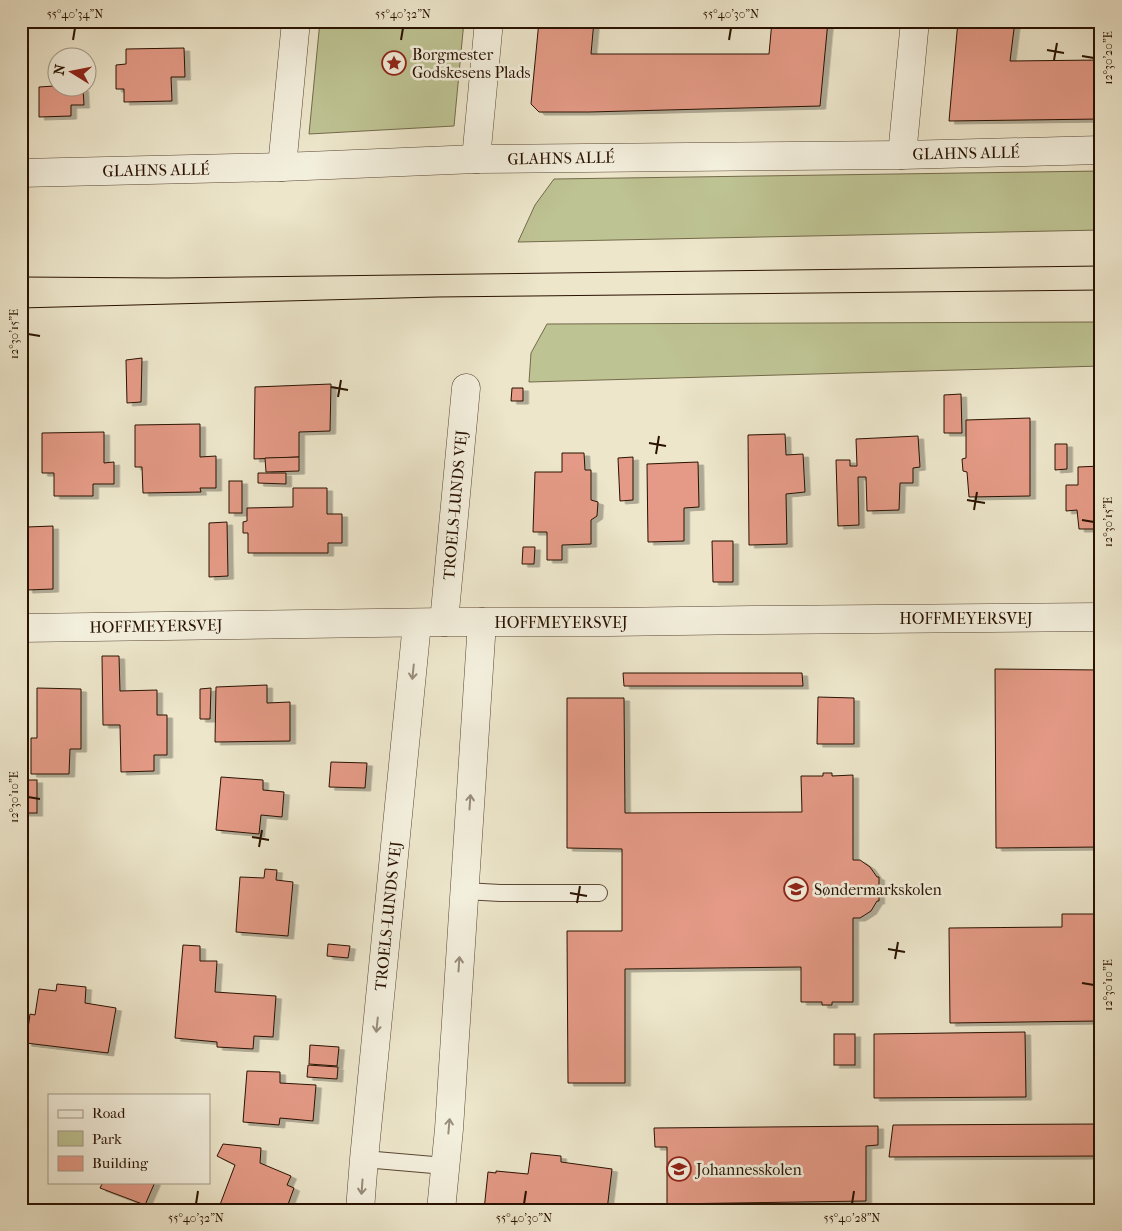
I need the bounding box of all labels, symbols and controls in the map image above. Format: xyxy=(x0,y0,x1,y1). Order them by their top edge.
text: 55°40'34"N xyxy=(47,7,103,21)
text: 55°40'32"N xyxy=(375,7,431,21)
text: 55°40'30"N xyxy=(703,7,759,21)
text: 12°30'20"E xyxy=(1101,31,1115,85)
place label: Borgmester Godskesens Plads xyxy=(412,45,531,82)
north arrow xyxy=(48,48,98,98)
place icon: Borgmester Godskesens Plads xyxy=(381,50,407,76)
text: N xyxy=(50,63,69,77)
street label: GLAHNS ALLÉ xyxy=(912,142,1020,163)
street label: GLAHNS ALLÉ xyxy=(507,147,615,168)
street label: GLAHNS ALLÉ xyxy=(102,159,210,180)
text: 12°30'15"E xyxy=(7,309,21,359)
street label: TROELS-LUNDS VEJ xyxy=(439,429,471,581)
text: 12°30'15"E xyxy=(1101,497,1115,547)
street label: HOFFMEYERSVEJ xyxy=(899,609,1033,628)
street label: HOFFMEYERSVEJ xyxy=(494,613,628,632)
street label: HOFFMEYERSVEJ xyxy=(89,615,223,637)
one-way arrow xyxy=(408,663,417,679)
text: 12°30'10"E xyxy=(7,771,21,823)
one-way arrow xyxy=(466,794,475,810)
street label: TROELS-LUNDS VEJ xyxy=(371,840,405,992)
school or university icon: Søndermarkskolen xyxy=(783,876,809,902)
place label: Søndermarkskolen xyxy=(814,880,943,899)
one-way arrow xyxy=(455,956,464,972)
text: 12°30'10"E xyxy=(1101,959,1115,1011)
one-way arrow xyxy=(372,1016,382,1032)
legend xyxy=(48,1094,210,1184)
text: Road xyxy=(92,1104,126,1122)
one-way arrow xyxy=(444,1119,453,1135)
text: Park xyxy=(92,1130,122,1148)
text: Building xyxy=(92,1154,149,1172)
school or university icon: Johannesskolen xyxy=(666,1156,692,1182)
place label: Johannesskolen xyxy=(694,1160,802,1179)
one-way arrow xyxy=(357,1178,366,1194)
text: 55°40'32"N xyxy=(168,1211,224,1225)
text: 55°40'30"N xyxy=(496,1211,552,1225)
text: 55°40'28"N xyxy=(824,1211,880,1225)

